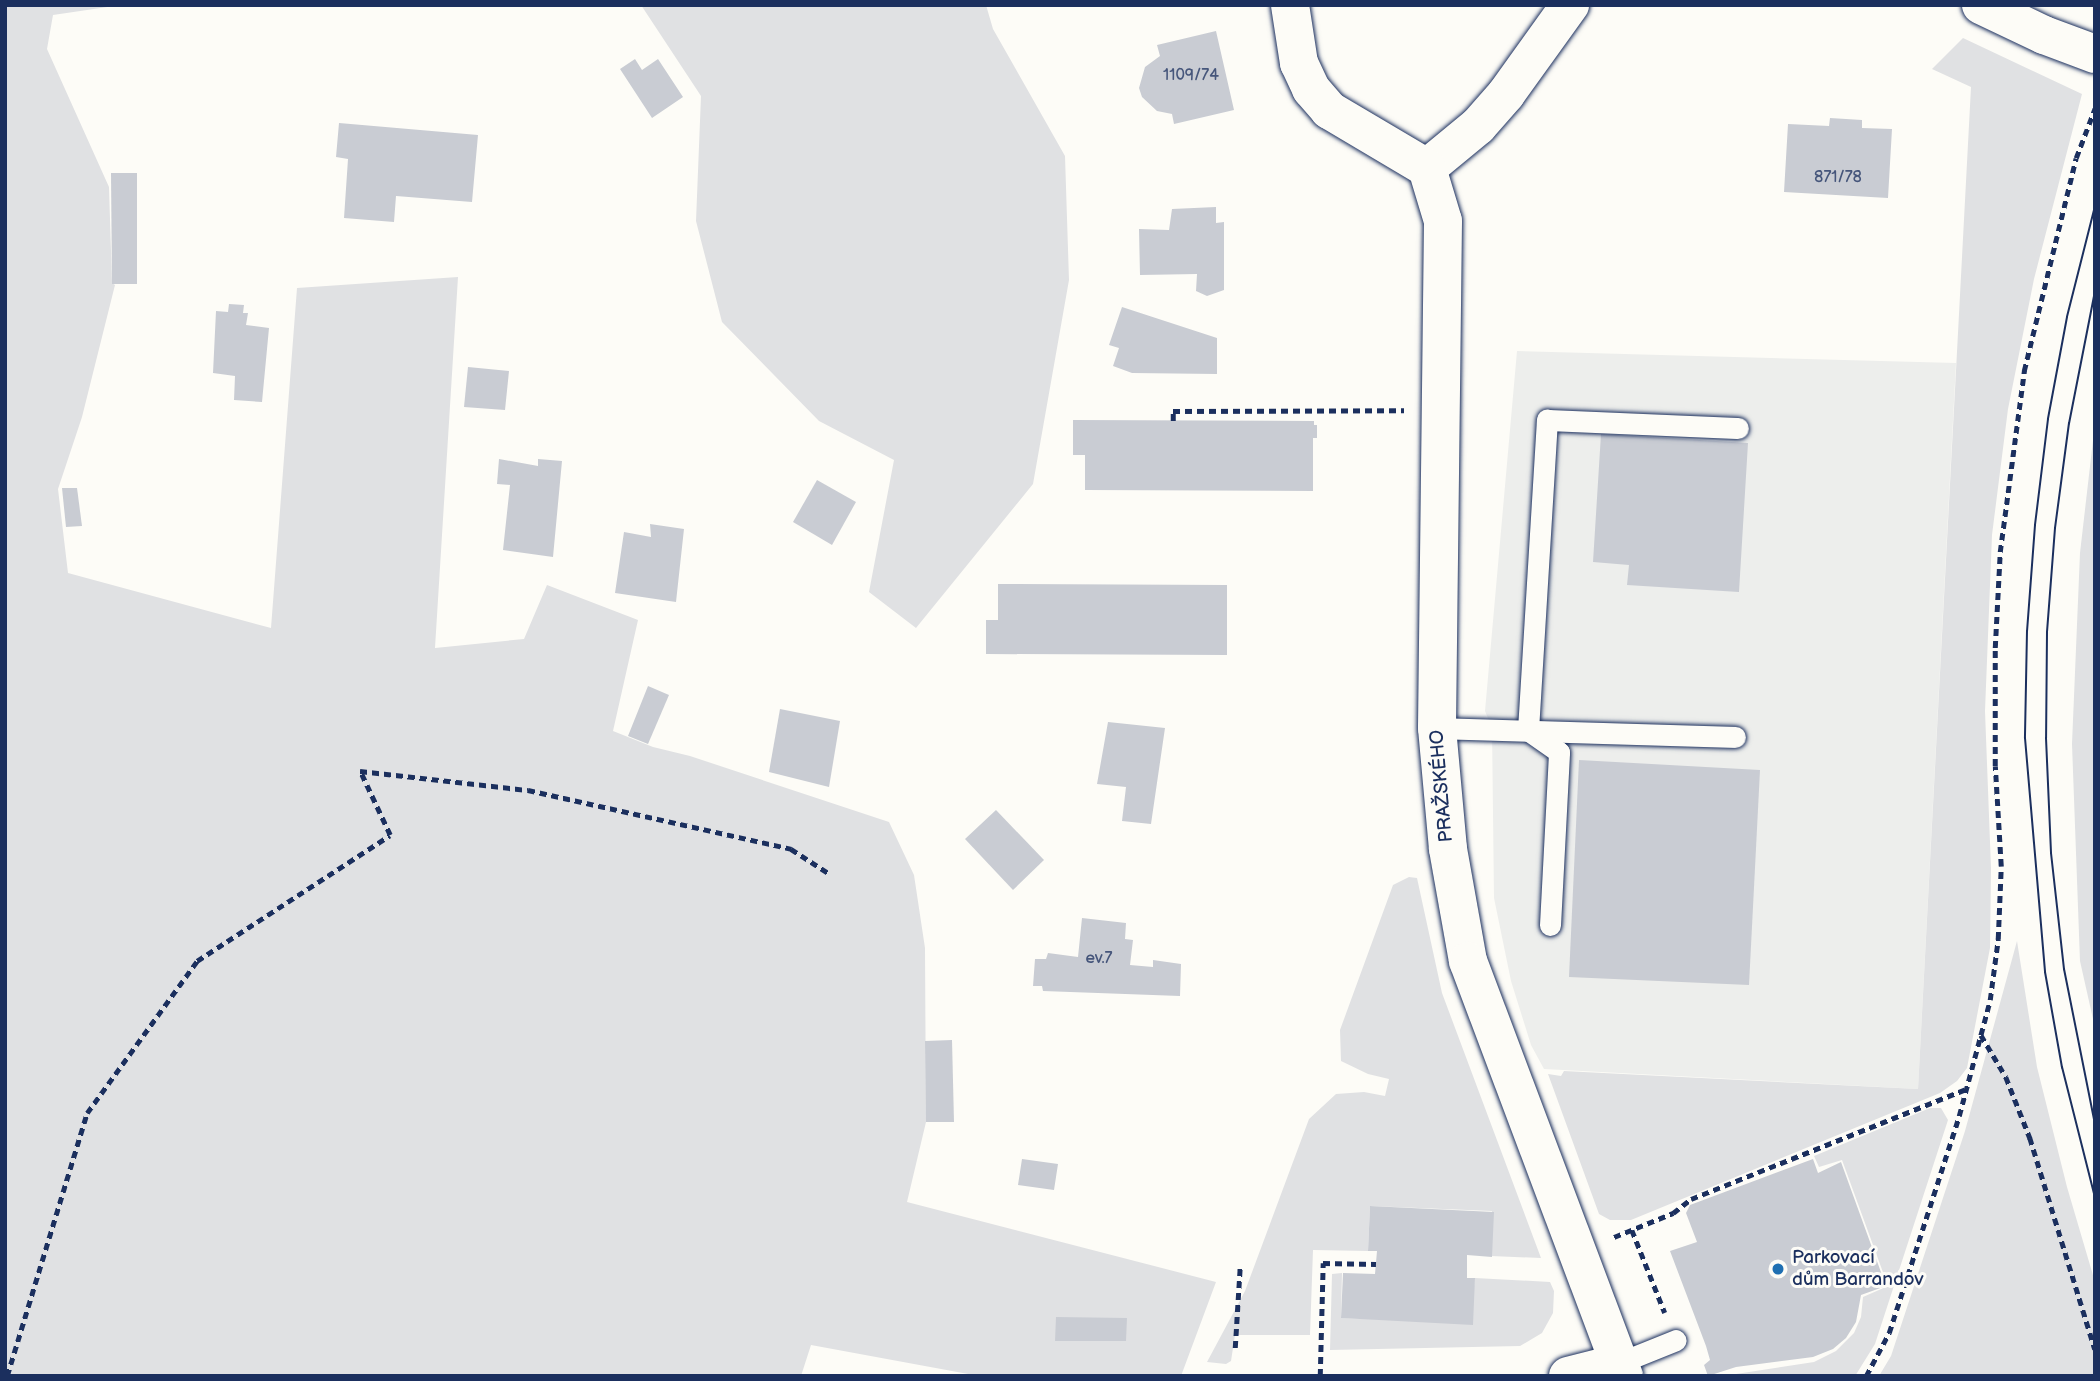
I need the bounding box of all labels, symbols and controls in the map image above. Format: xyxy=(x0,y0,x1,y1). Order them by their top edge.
house number: 1109/74 xyxy=(1163,66,1219,86)
house number: 871/78 xyxy=(1814,168,1862,188)
street label: PRAŽSKÉHO xyxy=(1426,729,1458,843)
house number: ev.7 xyxy=(1086,949,1112,969)
place label: Parkovací dům Barrandov xyxy=(1792,1247,1924,1291)
marker: Parkovací dům Barrandov xyxy=(1770,1261,1786,1277)

